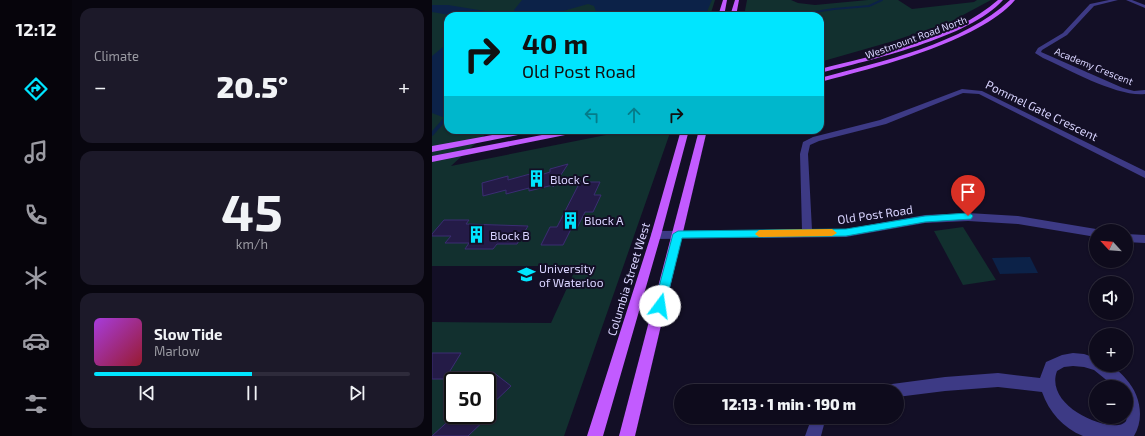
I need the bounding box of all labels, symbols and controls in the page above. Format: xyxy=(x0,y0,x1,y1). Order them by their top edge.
street label: Westmount Road North xyxy=(864,13,969,61)
text: 12:12 xyxy=(15,18,57,40)
text: 40 m xyxy=(522,26,588,60)
icon: right xyxy=(456,28,508,80)
street label: Academy Crescent xyxy=(1053,45,1135,87)
text: Climate xyxy=(94,48,139,64)
text: Old Post Road xyxy=(522,60,636,82)
text: 20.5° xyxy=(217,68,288,104)
text: − xyxy=(94,73,107,99)
text: + xyxy=(398,73,410,99)
icon: directions xyxy=(22,75,50,103)
street label: Pommel Gate Crescent xyxy=(984,77,1101,143)
icon: left xyxy=(581,104,603,126)
icon: ahead xyxy=(623,104,645,126)
icon: right xyxy=(665,104,687,126)
icon: music xyxy=(22,138,50,166)
building icon: Block C xyxy=(527,169,547,189)
place label: Block C xyxy=(550,172,589,186)
pin xyxy=(951,175,985,216)
text: 45 xyxy=(221,179,283,241)
icon: arrive xyxy=(957,181,979,203)
icon: phone xyxy=(22,201,50,229)
street label: Old Post Road xyxy=(836,202,914,226)
building icon: Block A xyxy=(561,210,581,230)
place label: Block A xyxy=(584,213,624,227)
street label: Columbia Street West xyxy=(604,220,652,337)
north arrow xyxy=(1089,224,1133,268)
map controls xyxy=(1089,224,1133,424)
building icon: Block B xyxy=(467,225,487,245)
place label: Block B xyxy=(490,228,530,242)
text: km/h xyxy=(236,236,268,252)
place label: University of Waterloo xyxy=(539,261,604,289)
icon: climate xyxy=(22,264,50,292)
school or university icon: University of Waterloo xyxy=(516,265,536,285)
button: sound xyxy=(1089,276,1133,320)
position arrow xyxy=(639,285,681,327)
text: Slow Tide xyxy=(154,325,222,343)
icon: car xyxy=(22,327,50,355)
button: + xyxy=(1089,328,1133,372)
text: Marlow xyxy=(154,343,200,359)
speed limit sign: 50 xyxy=(444,372,496,424)
button: − xyxy=(1089,380,1133,424)
icon: previous xyxy=(136,382,158,404)
icon: pause xyxy=(241,382,263,404)
icon: next xyxy=(346,382,368,404)
icon: filters xyxy=(22,390,50,418)
text: 12:13 · 1 min · 190 m xyxy=(722,395,856,413)

